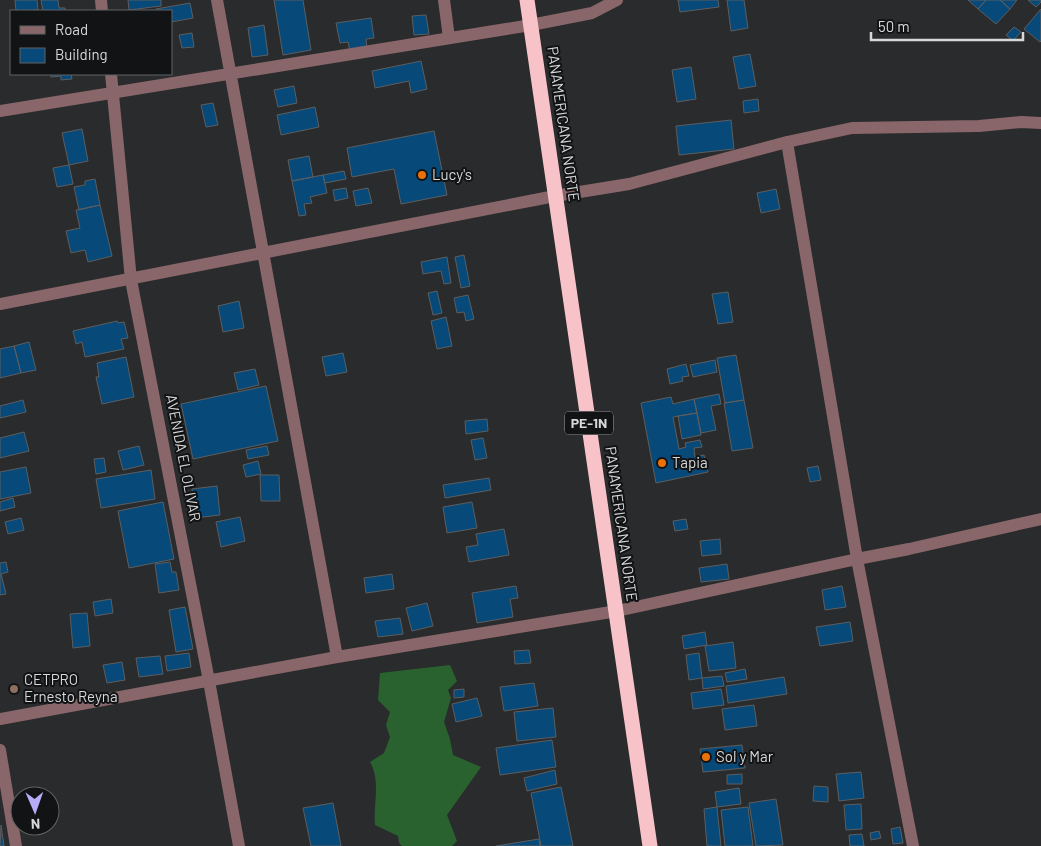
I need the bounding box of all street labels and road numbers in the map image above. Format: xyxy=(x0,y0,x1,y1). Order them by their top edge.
street label: PANAMERICANA NORTE xyxy=(544,45,584,203)
street label: AVENIDA EL OLIVAR xyxy=(163,393,205,523)
road number: PE-1N xyxy=(565,412,613,434)
street label: PANAMERICANA NORTE xyxy=(602,445,642,603)

